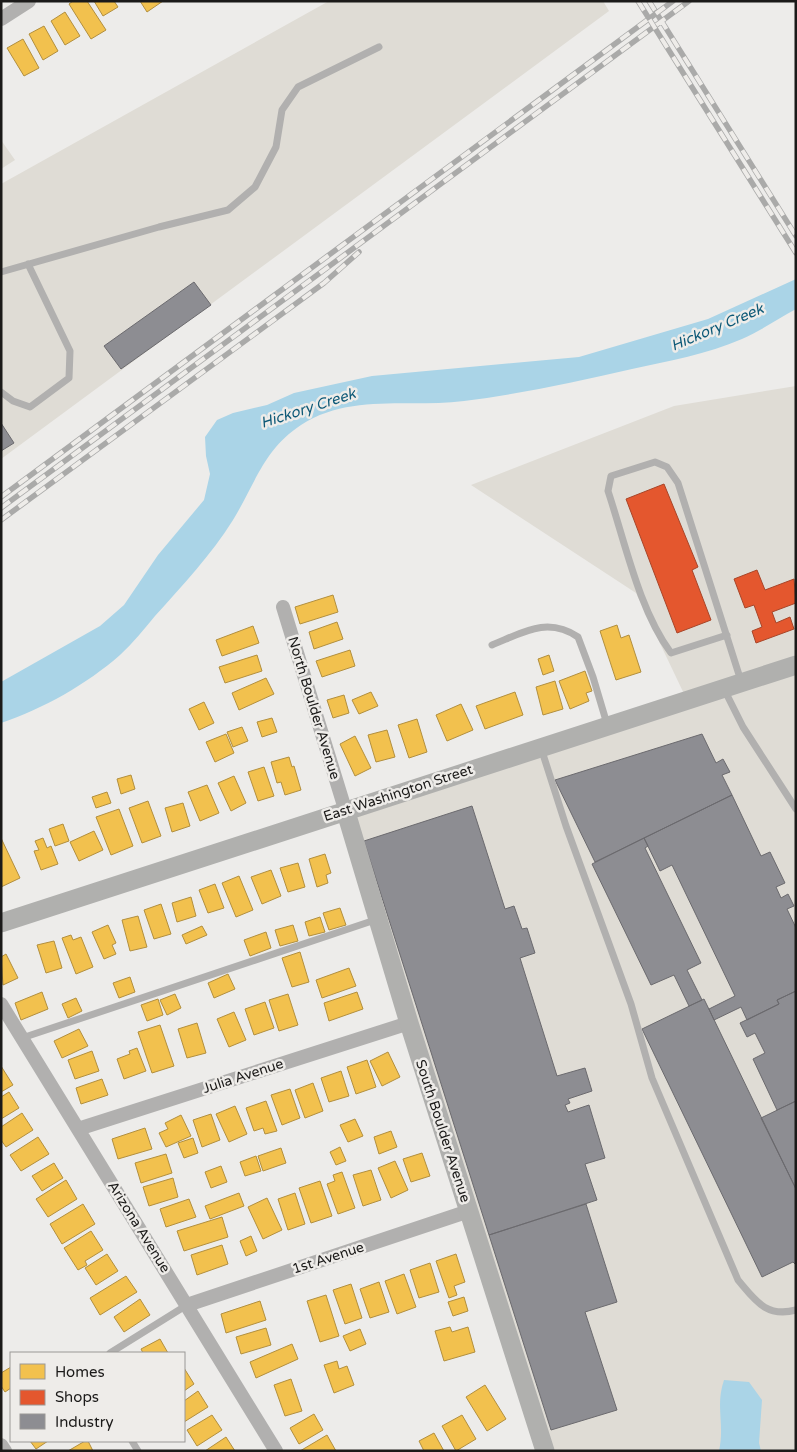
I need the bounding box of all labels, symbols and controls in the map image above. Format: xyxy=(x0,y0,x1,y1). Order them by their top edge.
water label: Hickory Creek xyxy=(668,299,768,355)
water label: Hickory Creek xyxy=(258,384,359,432)
street label: North Boulder Avenue xyxy=(284,635,344,782)
street label: East Washington Street xyxy=(321,761,475,825)
street label: Julia Avenue xyxy=(201,1055,285,1097)
street label: South Boulder Avenue xyxy=(412,1057,474,1205)
street label: Arizona Avenue xyxy=(104,1178,174,1276)
street label: 1st Avenue xyxy=(290,1238,366,1278)
legend xyxy=(10,1352,185,1442)
text: Homes xyxy=(55,1363,105,1381)
text: Shops xyxy=(55,1388,99,1406)
text: Industry xyxy=(55,1413,114,1431)

